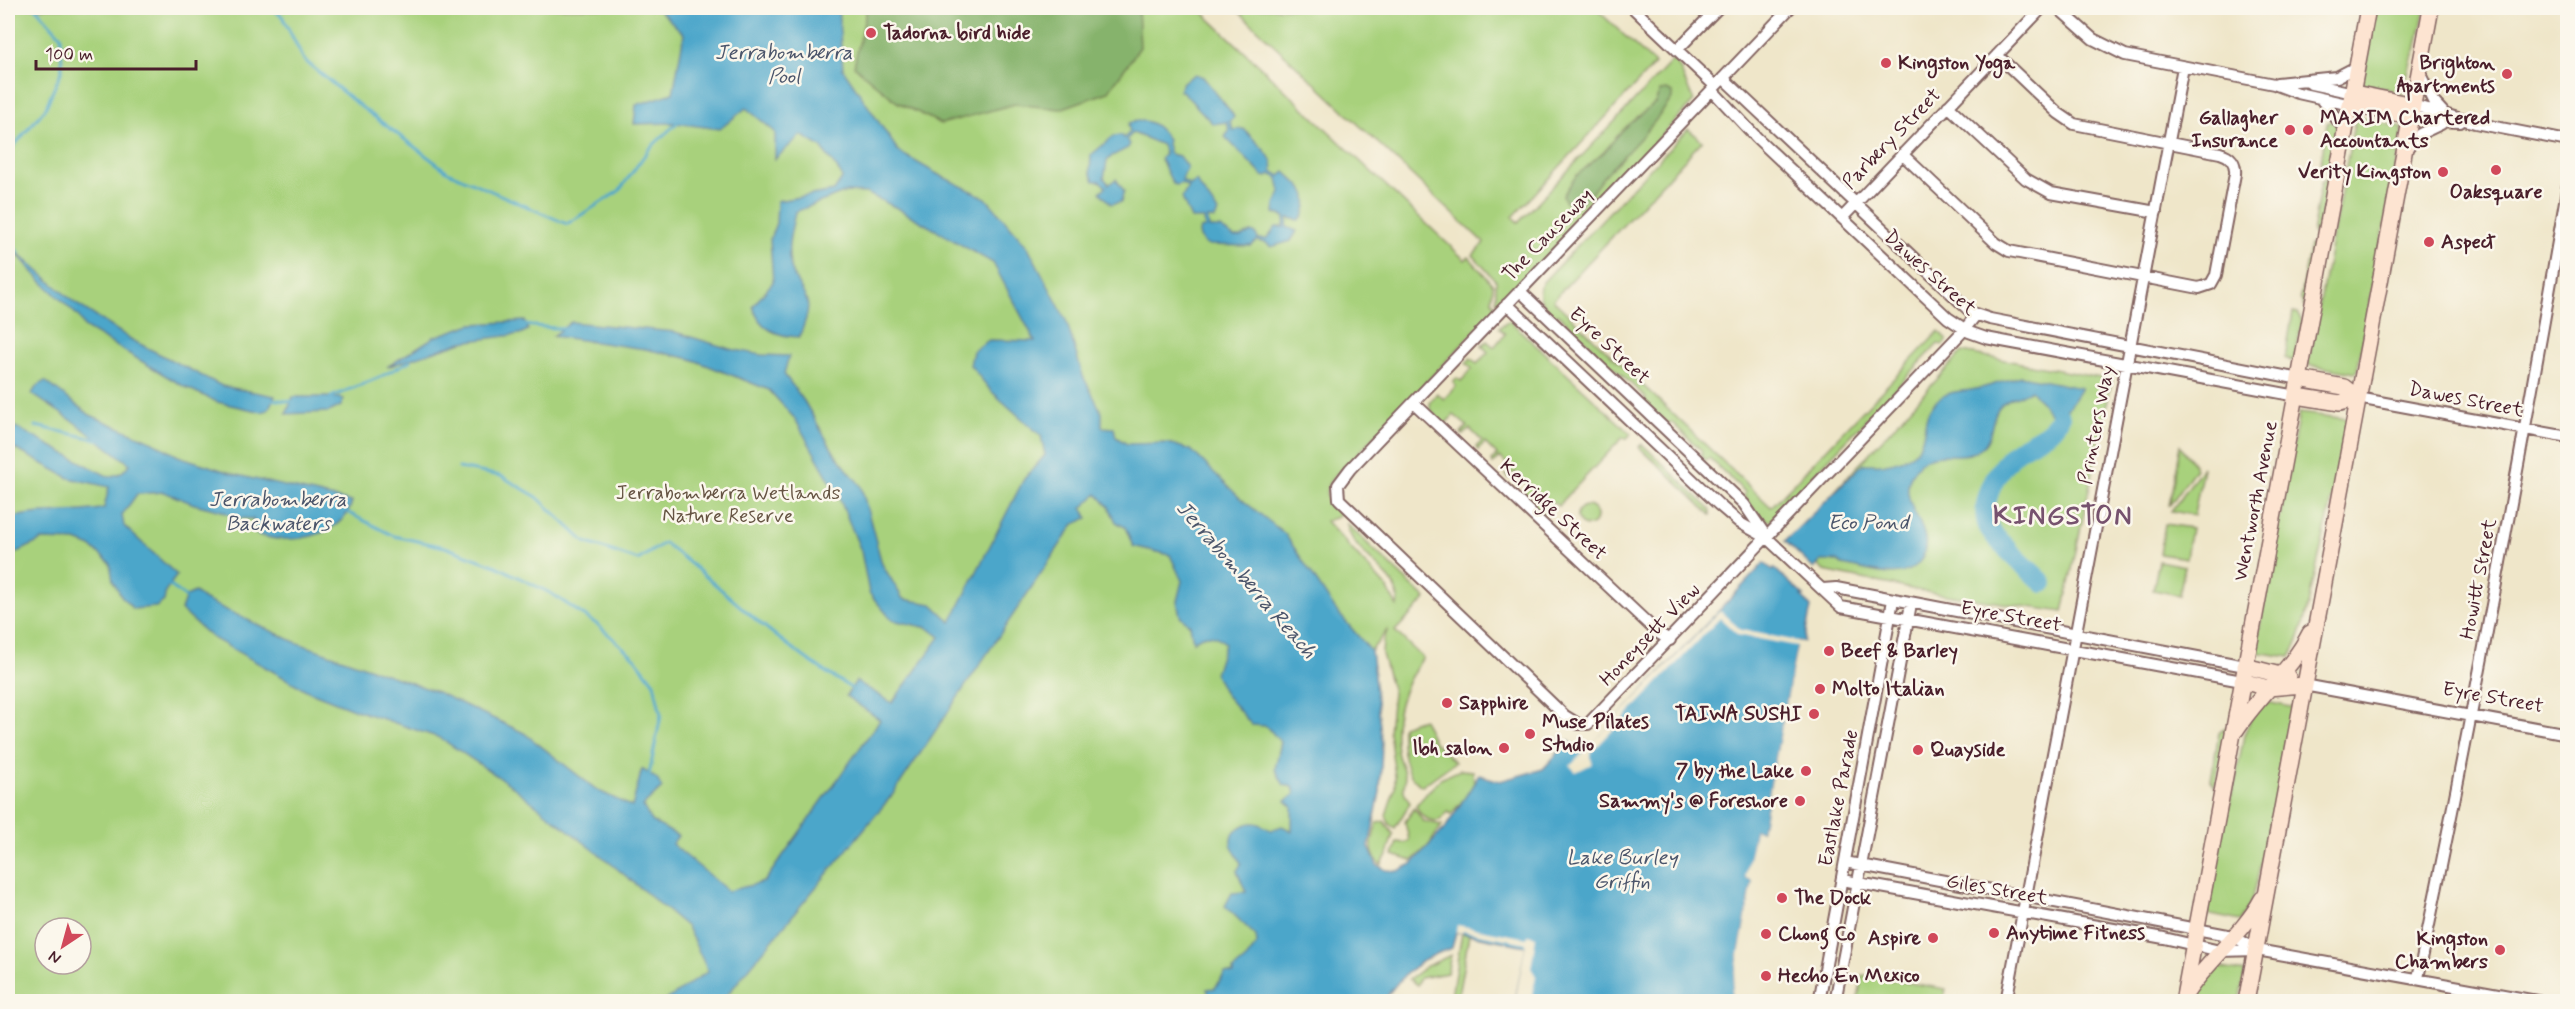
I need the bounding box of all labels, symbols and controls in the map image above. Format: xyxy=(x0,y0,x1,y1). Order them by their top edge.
place label: Tadorna bird hide xyxy=(883,20,1031,47)
marker: Tadorna bird hide xyxy=(864,26,878,40)
scale bar xyxy=(36,33,196,71)
water label: Jerrabomberra Pool xyxy=(715,39,853,91)
text: 100 m xyxy=(45,43,93,67)
place label: Kingston Yoga xyxy=(1898,50,2016,79)
place label: Brighton Apartments xyxy=(2397,50,2495,101)
marker: Kingston Yoga xyxy=(1879,56,1893,70)
marker: Brighton Apartments xyxy=(2500,67,2514,81)
street label: Parbery Street xyxy=(1837,82,1947,196)
place label: Gallagher Insurance xyxy=(2191,105,2279,155)
place label: MAXIM Chartered Accountants xyxy=(2320,105,2490,155)
marker: Gallagher Insurance xyxy=(2283,123,2297,137)
marker: MAXIM Chartered Accountants xyxy=(2301,123,2315,137)
place label: Verity Kingston xyxy=(2298,159,2431,186)
marker: Oaksquare xyxy=(2489,163,2503,177)
marker: Verity Kingston xyxy=(2436,165,2450,179)
place label: Oaksquare xyxy=(2450,179,2543,206)
street label: The Causeway xyxy=(1496,182,1600,288)
street label: Dawes Street xyxy=(1878,224,1983,322)
place label: Aspect xyxy=(2441,229,2496,256)
marker: Aspect xyxy=(2422,235,2436,249)
street label: Eyre Street xyxy=(1562,301,1656,391)
street label: Printers Way xyxy=(2072,363,2122,487)
street label: Dawes Street xyxy=(2406,376,2526,424)
street label: Wentworth Avenue xyxy=(2227,418,2285,584)
street label: Kerridge Street xyxy=(1492,453,1613,568)
park label: Jerrabomberra Wetlands Nature Reserve xyxy=(616,480,840,530)
water label: Jerrabomberra Backwaters xyxy=(209,486,347,538)
water label: Jerrabomberra Reach xyxy=(1170,495,1323,665)
district label: KINGSTON xyxy=(1993,500,2133,534)
water label: Eco Pond xyxy=(1828,509,1911,537)
street label: Howitt Street xyxy=(2454,516,2504,642)
street label: Honeysett View xyxy=(1594,577,1706,693)
street label: Eyre Street xyxy=(1958,595,2064,639)
place label: Beef & Barley xyxy=(1841,638,1958,665)
marker: Beef & Barley xyxy=(1822,644,1836,658)
place label: Molto Italian xyxy=(1832,676,1945,703)
street label: Eyre Street xyxy=(2440,676,2546,720)
marker: Molto Italian xyxy=(1813,682,1827,696)
place label: Sapphire xyxy=(1459,690,1529,717)
marker: Sapphire xyxy=(1440,696,1454,710)
place label: TAIWA SUSHI xyxy=(1675,701,1802,728)
marker: TAIWA SUSHI xyxy=(1807,707,1821,721)
place label: Muse Pilates Studio xyxy=(1542,709,1649,759)
marker: Muse Pilates Studio xyxy=(1523,727,1537,741)
street label: Eastlake Parade xyxy=(1812,727,1866,869)
place label: lbh salon xyxy=(1413,735,1492,762)
place label: Quayside xyxy=(1930,737,2005,764)
marker: lbh salon xyxy=(1497,741,1511,755)
marker: Quayside xyxy=(1911,743,1925,757)
place label: 7 by the Lake xyxy=(1676,758,1795,785)
marker: 7 by the Lake xyxy=(1799,764,1813,778)
place label: Sammy's @ Foreshore xyxy=(1599,788,1788,815)
marker: Sammy's @ Foreshore xyxy=(1793,794,1807,808)
water label: Lake Burley Griffin xyxy=(1567,844,1679,896)
street label: Giles Street xyxy=(1944,868,2050,912)
place label: The Dock xyxy=(1794,885,1872,912)
marker: The Dock xyxy=(1775,891,1789,905)
north arrow xyxy=(33,916,93,976)
place label: Anytime Fitness xyxy=(2006,920,2145,947)
place label: Chong Co xyxy=(1778,921,1856,950)
place label: Aspire xyxy=(1868,925,1922,952)
marker: Anytime Fitness xyxy=(1987,926,2001,940)
place label: Kingston Chambers xyxy=(2395,926,2488,976)
marker: Chong Co xyxy=(1759,927,1773,941)
marker: Aspire xyxy=(1926,931,1940,945)
marker: Kingston Chambers xyxy=(2493,943,2507,957)
text: N xyxy=(45,945,66,969)
place label: Hecho En Mexico xyxy=(1778,963,1920,990)
marker: Hecho En Mexico xyxy=(1759,969,1773,983)

